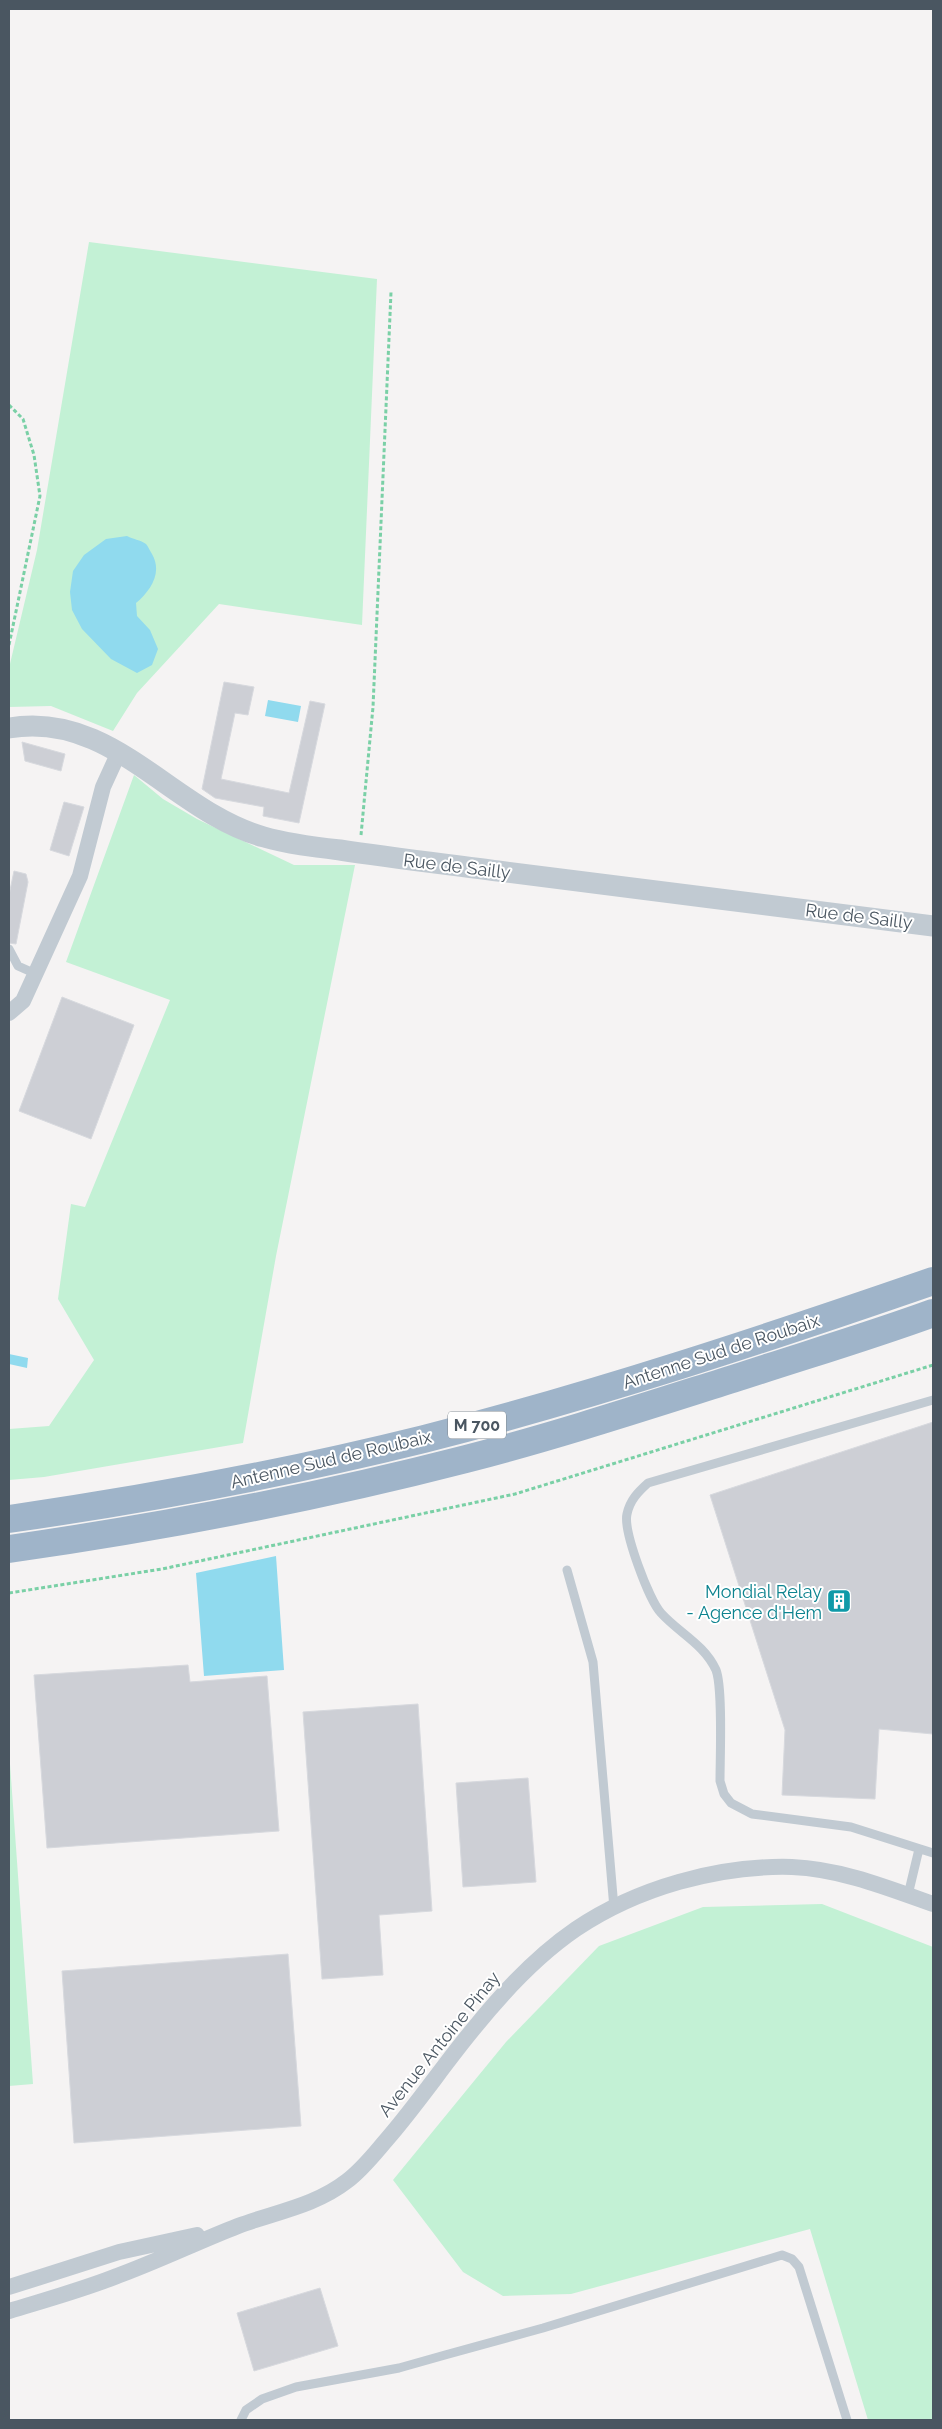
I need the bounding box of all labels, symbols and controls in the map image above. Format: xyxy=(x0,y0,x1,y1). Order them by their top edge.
street label: Rue de Sailly xyxy=(402,849,512,883)
street label: Rue de Sailly xyxy=(804,899,914,933)
street label: Antenne Sud de Roubaix xyxy=(620,1309,822,1393)
road number: M 700 xyxy=(448,1412,506,1438)
street label: Antenne Sud de Roubaix xyxy=(228,1426,434,1492)
place label: Mondial Relay - Agence d'Hem xyxy=(686,1581,822,1623)
building icon: Mondial Relay - Agence d'Hem xyxy=(826,1588,852,1614)
street label: Avenue Antoine Pinay xyxy=(374,1967,504,2121)

